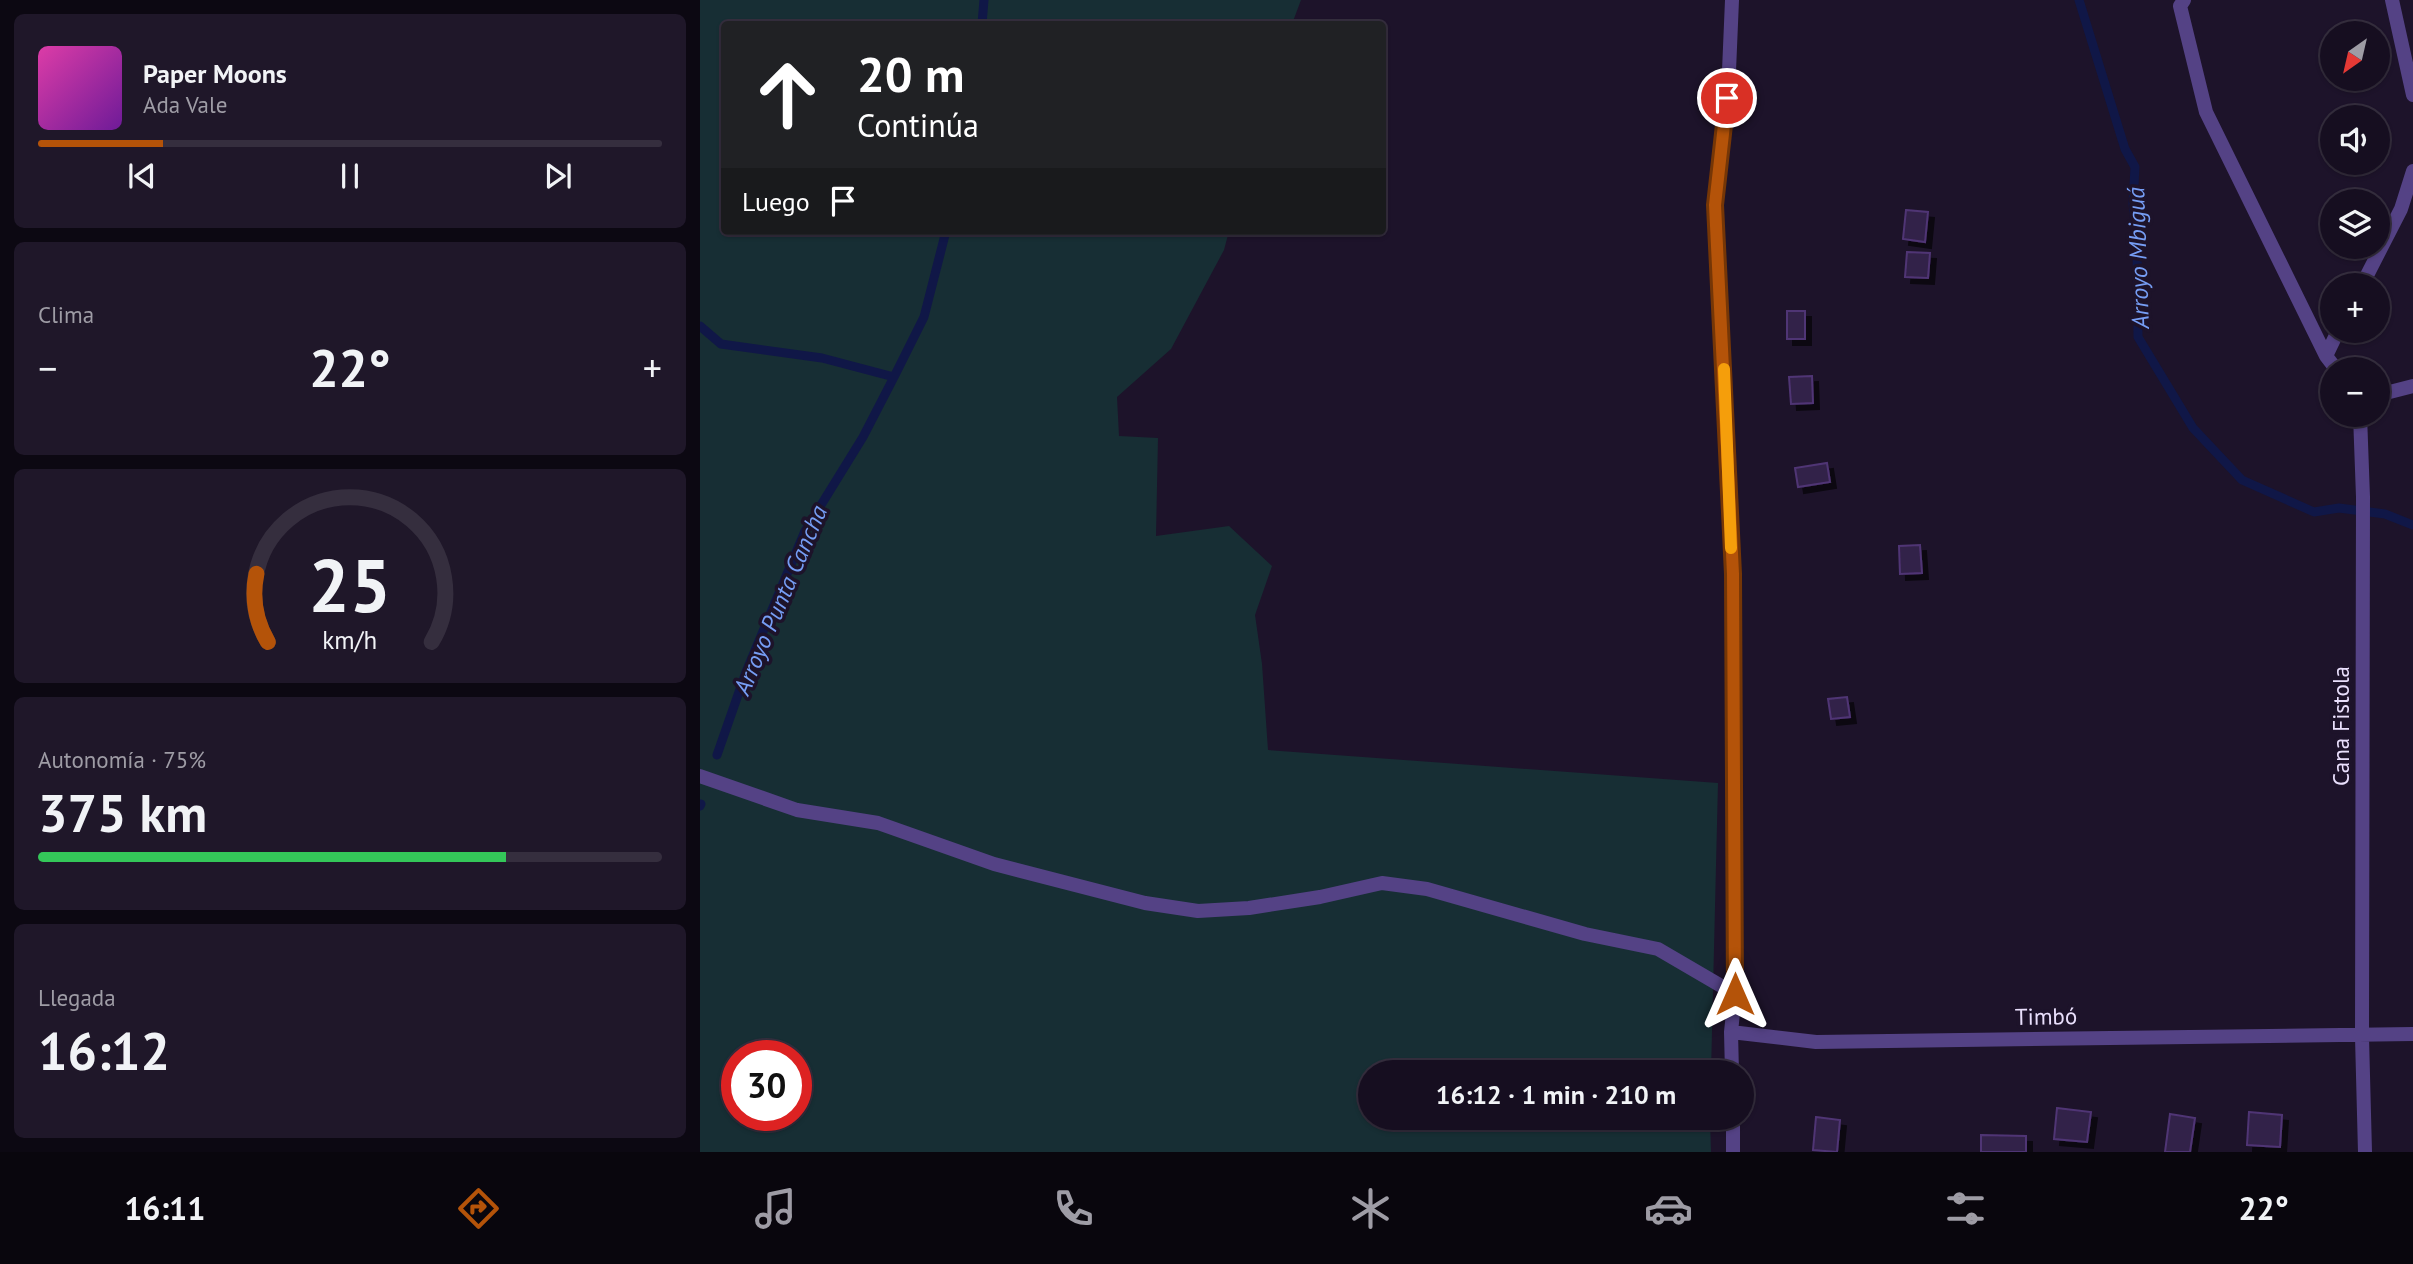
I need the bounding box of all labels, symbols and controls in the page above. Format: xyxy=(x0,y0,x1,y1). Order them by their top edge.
north arrow xyxy=(2320,21,2390,91)
map controls xyxy=(2320,21,2390,427)
text: 20 m xyxy=(857,42,964,106)
icon: ahead xyxy=(742,49,833,140)
text: Paper Moons xyxy=(143,57,287,90)
pin xyxy=(1697,68,1757,128)
icon: arrive xyxy=(1708,79,1746,117)
text: Ada Vale xyxy=(143,90,227,119)
text: Continúa xyxy=(857,104,979,146)
button: sound xyxy=(2320,105,2390,175)
icon: previous xyxy=(123,157,161,195)
icon: pause xyxy=(331,157,369,195)
icon: next xyxy=(539,157,577,195)
icon: arrive xyxy=(824,182,862,220)
text: Luego xyxy=(742,185,810,218)
water label: Arroyo Mbiguá xyxy=(2120,186,2156,330)
button: layers xyxy=(2320,189,2390,259)
button: + xyxy=(2320,273,2390,343)
text: Clima xyxy=(38,300,94,329)
text: 22° xyxy=(309,334,391,401)
text: − xyxy=(38,343,57,392)
text: + xyxy=(643,343,662,392)
button: − xyxy=(2320,357,2390,427)
water label: Arroyo Punta Cancha xyxy=(726,500,834,700)
text: 25 xyxy=(309,538,391,632)
text: km/h xyxy=(323,624,377,656)
street label: Cana Fistola xyxy=(2326,666,2355,786)
text: Autonomía · 75% xyxy=(38,745,206,774)
text: 375 km xyxy=(38,779,207,846)
position arrow xyxy=(1698,957,1772,1031)
text: Llegada xyxy=(38,983,116,1012)
street label: Timbó xyxy=(2015,1001,2077,1031)
text: 16:12 xyxy=(38,1017,170,1084)
speed limit sign: 30 xyxy=(721,1040,812,1131)
text: 16:12 · 1 min · 210 m xyxy=(1436,1078,1676,1111)
icon: directions xyxy=(454,1184,503,1233)
icon: music xyxy=(751,1184,800,1233)
icon: phone xyxy=(1049,1184,1098,1233)
icon: climate xyxy=(1346,1184,1395,1233)
icon: car xyxy=(1644,1184,1693,1233)
icon: filters xyxy=(1941,1184,1990,1233)
text: 16:11 xyxy=(124,1187,205,1229)
text: 22° xyxy=(2238,1187,2289,1229)

